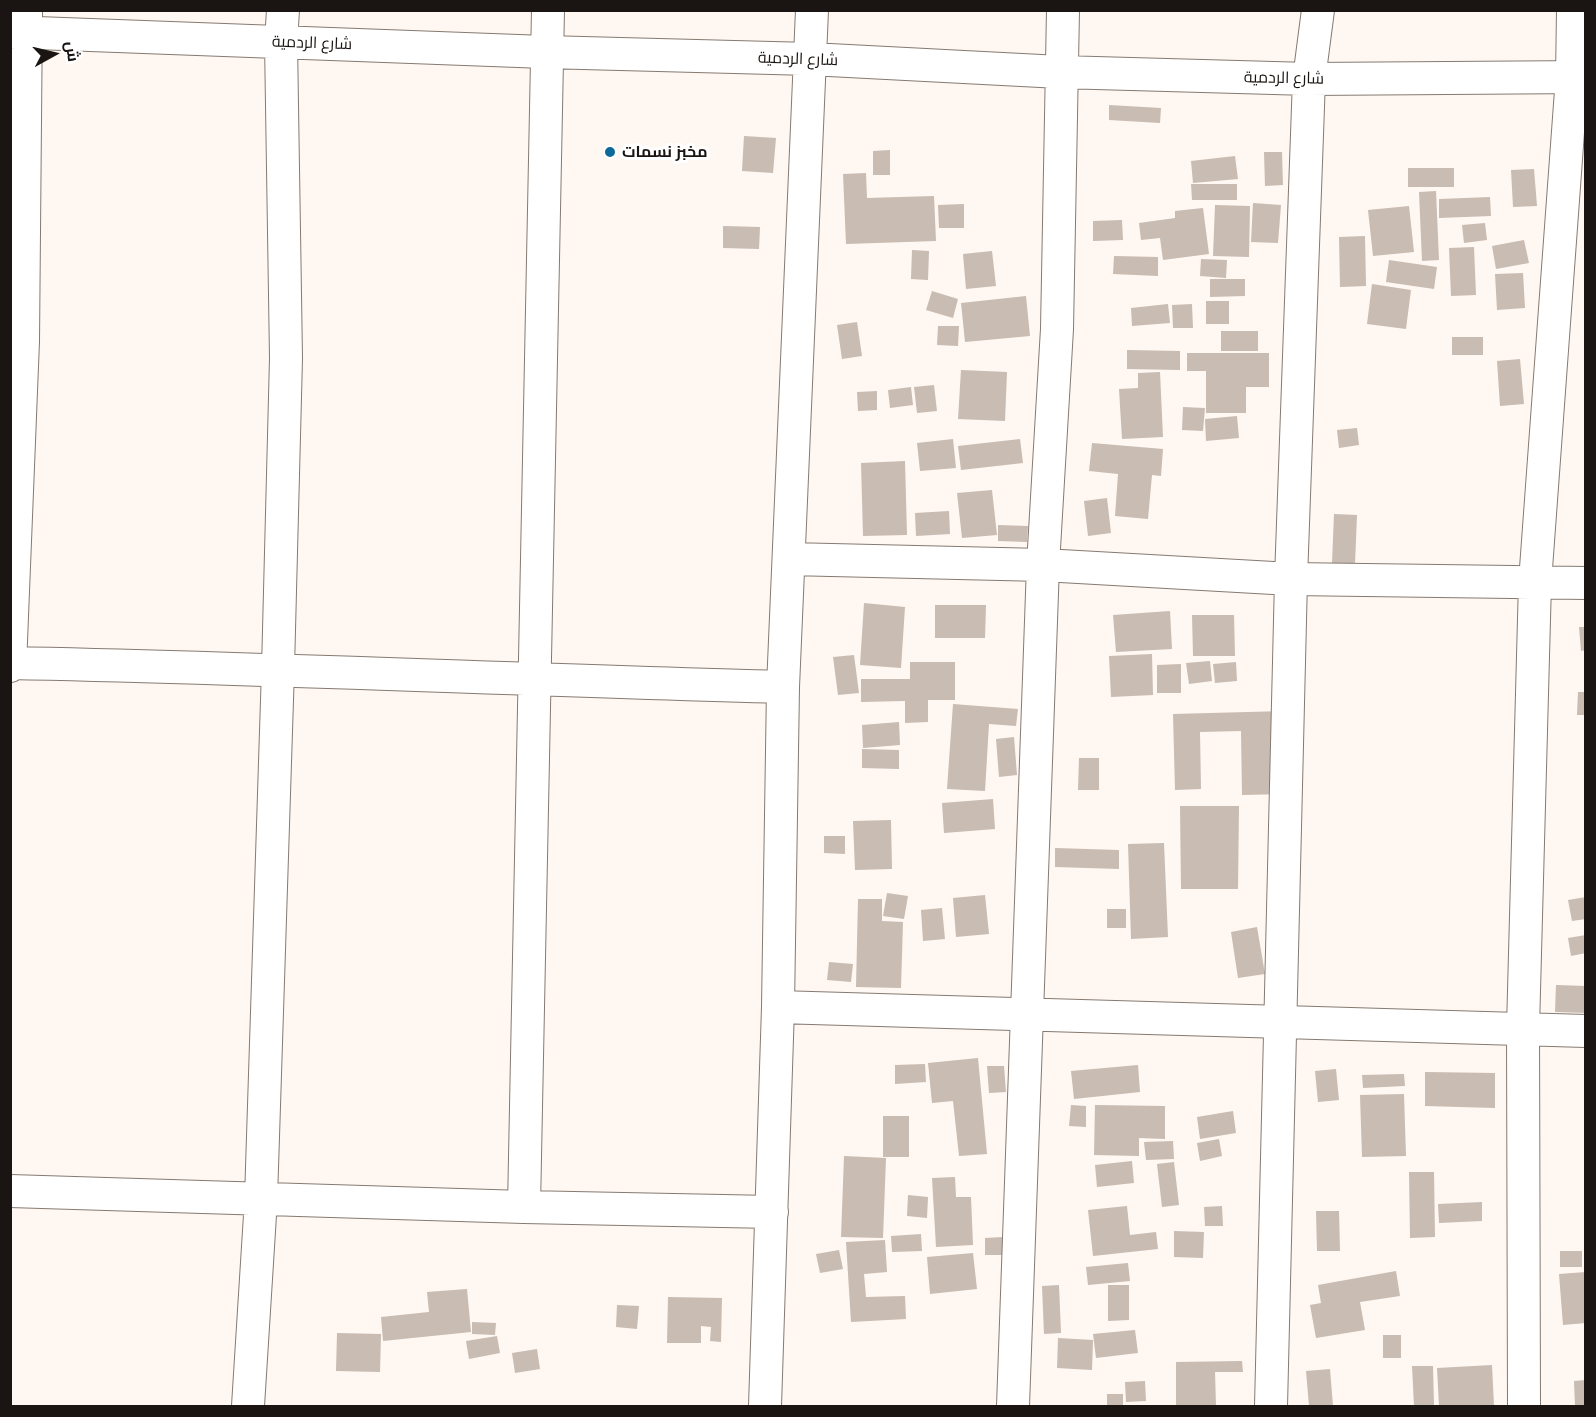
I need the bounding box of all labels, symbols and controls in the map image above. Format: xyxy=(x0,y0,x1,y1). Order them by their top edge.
north arrow xyxy=(24,24,84,84)
street label: شارع الردمية xyxy=(272,32,352,54)
text: ش xyxy=(61,40,83,63)
street label: شارع الردمية xyxy=(758,48,838,70)
street label: شارع الردمية xyxy=(1244,68,1324,88)
place label: مخبز نسمات xyxy=(622,142,708,162)
marker: مخبز نسمات xyxy=(603,145,617,159)

